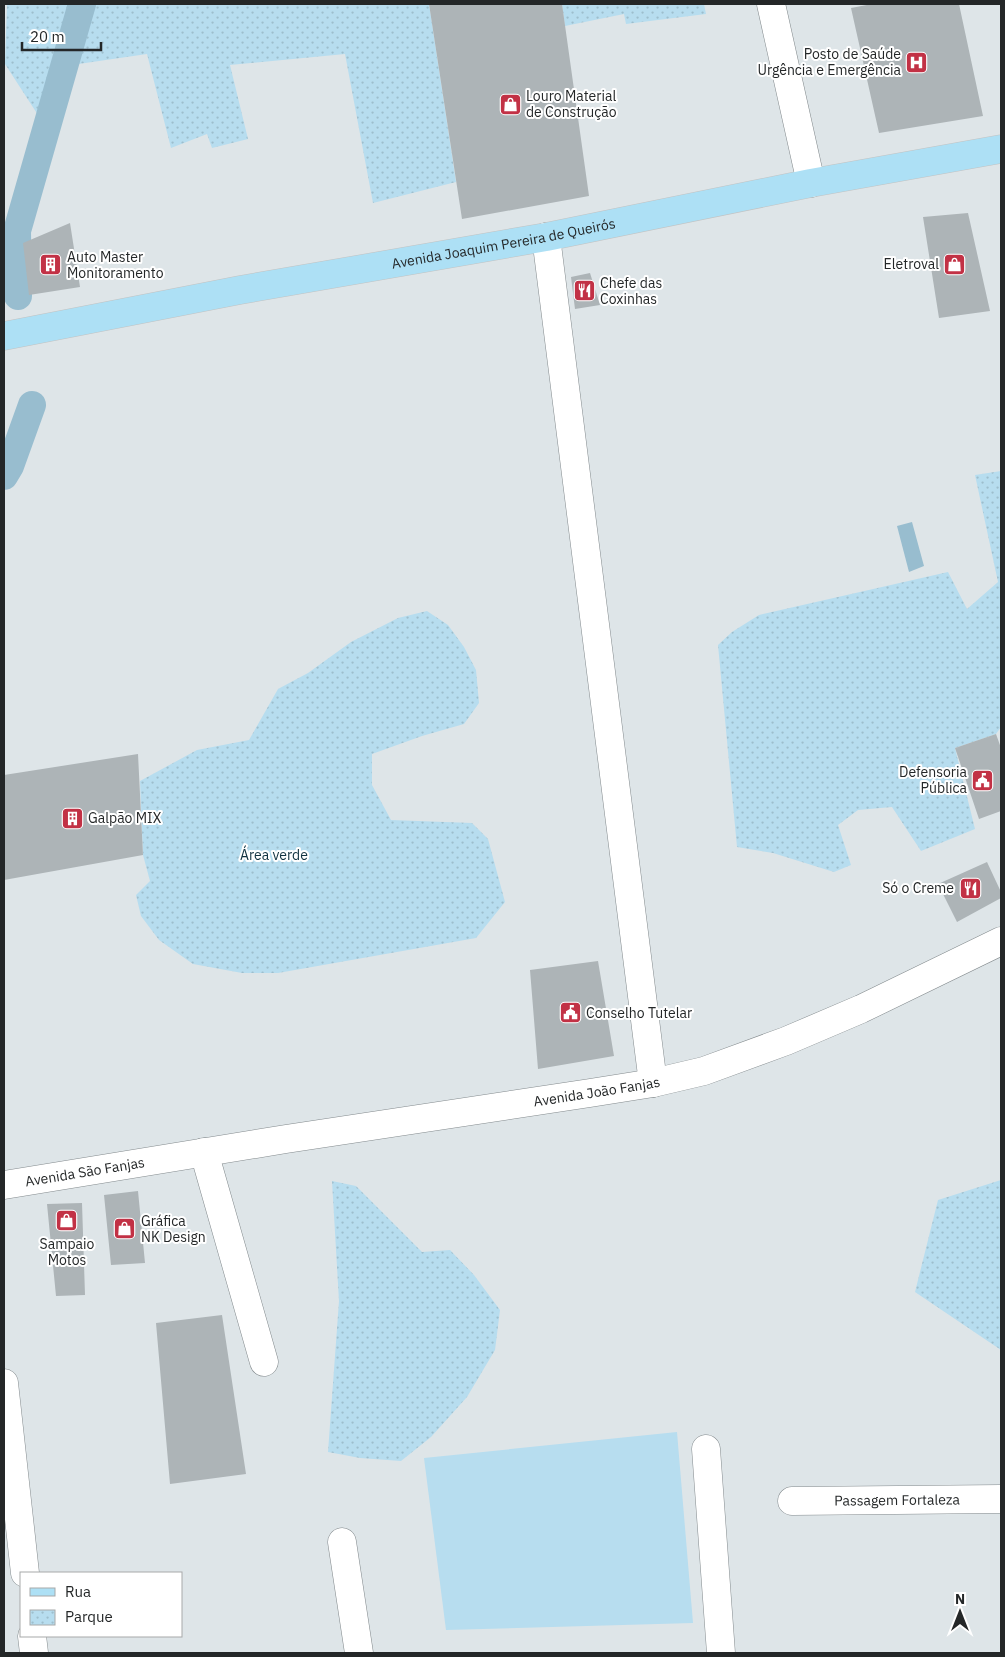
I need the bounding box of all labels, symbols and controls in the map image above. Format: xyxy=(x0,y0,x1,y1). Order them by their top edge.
scale bar xyxy=(22,20,101,52)
text: 20 m xyxy=(30,27,65,46)
place label: Posto de Saúde Urgência e Emergência xyxy=(758,45,902,79)
hospital icon: Posto de Saúde Urgência e Emergência xyxy=(905,50,929,74)
place label: Louro Material de Construção xyxy=(526,87,617,121)
shop icon: Louro Material de Construção xyxy=(498,92,522,116)
street label: Avenida Joaquim Pereira de Queirós xyxy=(390,214,617,273)
place label: Auto Master Monitoramento xyxy=(67,248,164,282)
shop icon: Eletroval xyxy=(943,252,967,276)
building icon: Auto Master Monitoramento xyxy=(39,253,63,277)
place label: Eletroval xyxy=(884,255,939,273)
place label: Chefe das Coxinhas xyxy=(600,274,662,308)
restaurant icon: Chefe das Coxinhas xyxy=(572,279,596,303)
place label: Defensoria Pública xyxy=(899,763,968,797)
public building icon: Defensoria Pública xyxy=(971,768,995,792)
building icon: Galpão MIX xyxy=(60,806,84,830)
place label: Galpão MIX xyxy=(88,809,162,827)
park label: Área verde xyxy=(240,845,308,864)
restaurant icon: Só o Creme xyxy=(958,876,982,900)
place label: Só o Creme xyxy=(882,879,954,897)
public building icon: Conselho Tutelar xyxy=(558,1001,582,1025)
place label: Conselho Tutelar xyxy=(586,1004,692,1022)
street label: Avenida João Fanjas xyxy=(532,1073,662,1110)
street label: Avenida São Fanjas xyxy=(24,1153,146,1190)
shop icon: Sampaio Motos xyxy=(55,1209,79,1233)
place label: Gráfica NK Design xyxy=(141,1212,206,1246)
shop icon: Gráfica NK Design xyxy=(113,1217,137,1241)
place label: Sampaio Motos xyxy=(40,1235,95,1269)
street label: Passagem Fortaleza xyxy=(834,1490,960,1510)
legend xyxy=(20,1572,182,1637)
text: Rua xyxy=(65,1582,91,1601)
north arrow xyxy=(935,1587,985,1637)
text: N xyxy=(955,1590,965,1608)
text: Parque xyxy=(65,1607,113,1626)

